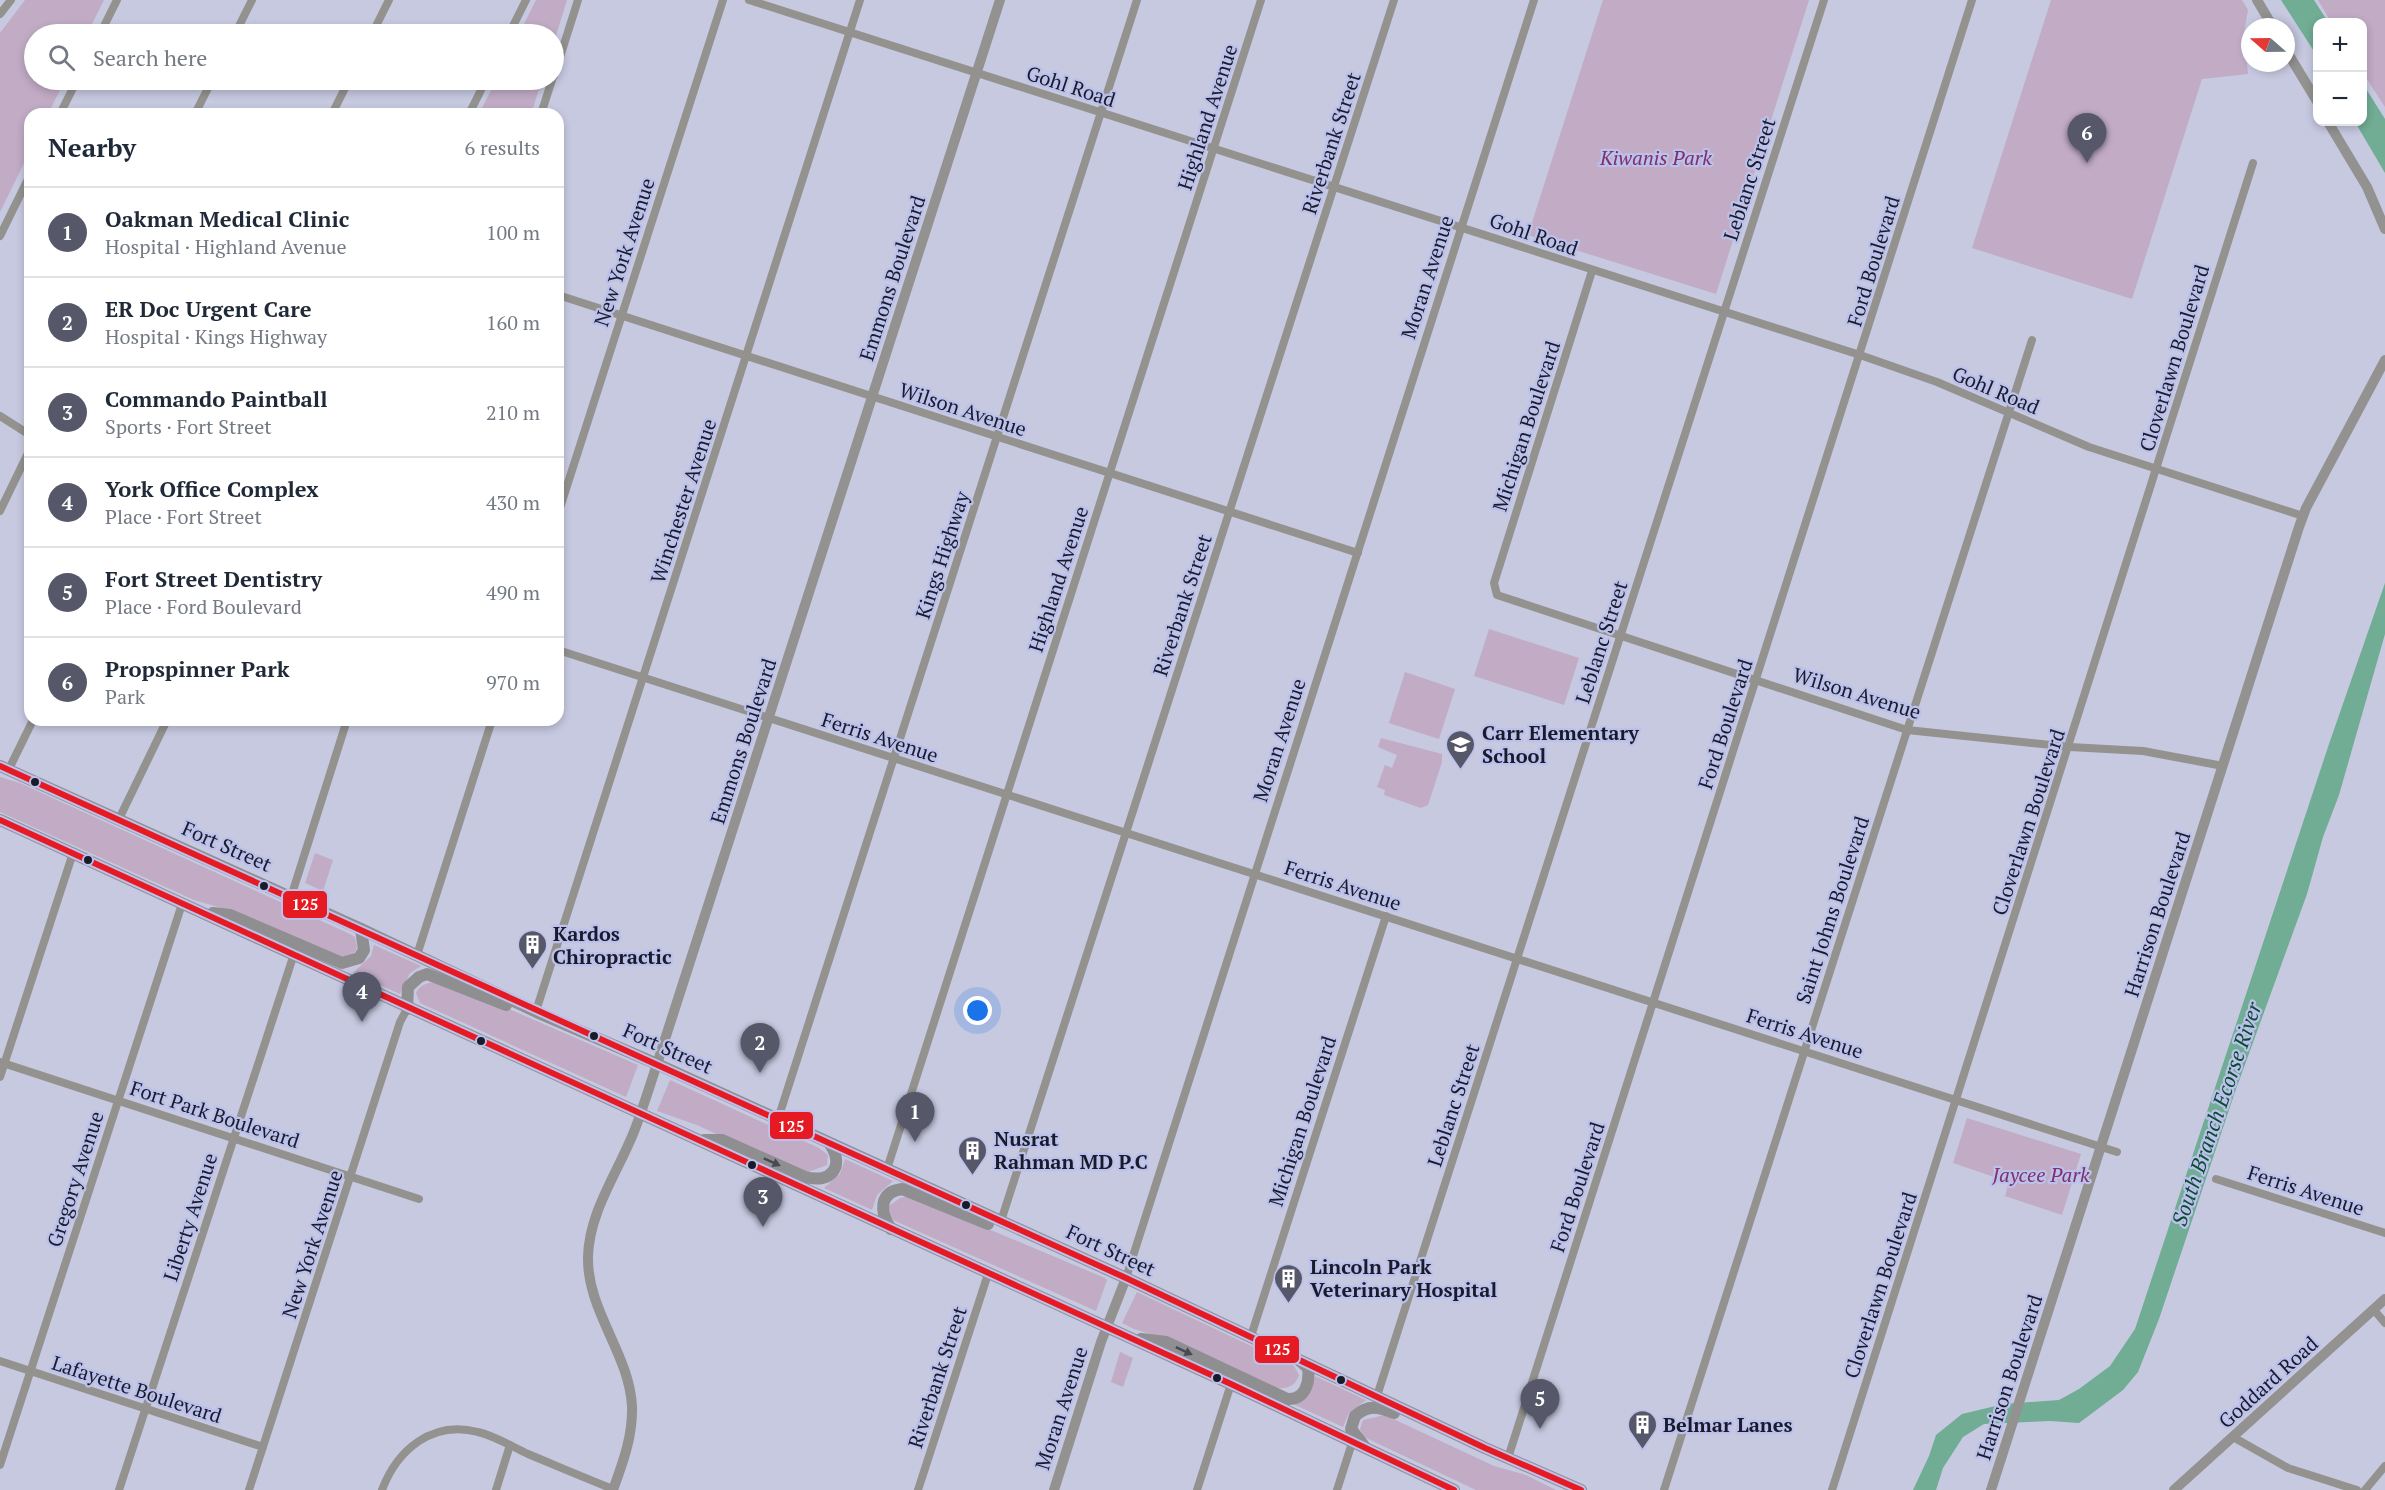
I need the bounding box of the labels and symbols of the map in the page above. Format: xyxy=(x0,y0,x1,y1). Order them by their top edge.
north arrow xyxy=(2241,18,2295,72)
street label: Highland Avenue xyxy=(1171,41,1243,193)
street label: Gohl Road xyxy=(1023,59,1119,113)
street label: Riverbank Street xyxy=(1295,68,1367,217)
street label: Leblanc Street xyxy=(1716,114,1782,244)
pin: 6 xyxy=(2068,114,2106,163)
park label: Kiwanis Park xyxy=(1599,144,1712,171)
street label: New York Avenue xyxy=(587,175,661,329)
street label: Emmons Boulevard xyxy=(853,192,931,364)
street label: Ford Boulevard xyxy=(1840,192,1906,330)
street label: Gohl Road xyxy=(1486,206,1582,262)
street label: Moran Avenue xyxy=(1394,212,1460,342)
street label: Cloverlawn Boulevard xyxy=(2133,261,2215,455)
street label: Michigan Boulevard xyxy=(1486,337,1566,515)
street label: Gohl Road xyxy=(1948,360,2044,420)
street label: Wilson Avenue xyxy=(896,376,1030,442)
street label: Winchester Avenue xyxy=(644,415,722,587)
street label: Kings Highway xyxy=(909,487,976,622)
street label: Highland Avenue xyxy=(1022,503,1094,655)
street label: Riverbank Street xyxy=(1146,530,1218,679)
street label: Leblanc Street xyxy=(1568,577,1634,707)
street label: Emmons Boulevard xyxy=(704,655,782,827)
street label: Ford Boulevard xyxy=(1691,656,1759,792)
street label: Wilson Avenue xyxy=(1790,661,1924,725)
street label: Moran Avenue xyxy=(1246,675,1312,805)
street label: Ferris Avenue xyxy=(818,705,942,769)
place label: Carr Elementary School xyxy=(1482,719,1639,769)
street label: Cloverlawn Boulevard xyxy=(1985,726,2071,918)
school or university icon: Carr Elementary School xyxy=(1445,728,1477,770)
unlabelled marker xyxy=(29,776,41,788)
street label: Saint Johns Boulevard xyxy=(1789,813,1875,1007)
street label: Fort Street xyxy=(178,814,277,878)
street label: Harrison Boulevard xyxy=(2118,828,2196,1000)
street label: Ferris Avenue xyxy=(1281,853,1405,917)
unlabelled marker xyxy=(82,854,94,866)
unlabelled marker xyxy=(258,880,270,892)
line badge: 125 xyxy=(282,890,328,919)
text: 125 xyxy=(291,893,319,915)
place label: Kardos Chiropractic xyxy=(553,920,672,970)
building icon: Kardos Chiropractic xyxy=(516,928,548,970)
pin: 4 xyxy=(342,972,382,1022)
your location xyxy=(963,996,992,1025)
water label: South Branch Ecorse River xyxy=(2165,998,2268,1230)
street label: Ferris Avenue xyxy=(1743,1001,1867,1065)
street label: Fort Street xyxy=(619,1016,718,1080)
pin: 2 xyxy=(740,1024,780,1073)
unlabelled marker xyxy=(588,1030,600,1042)
street label: Michigan Boulevard xyxy=(1262,1032,1342,1210)
unlabelled marker xyxy=(475,1035,487,1047)
street label: Leblanc Street xyxy=(1420,1040,1486,1170)
street label: Fort Park Boulevard xyxy=(127,1074,303,1154)
pin: 1 xyxy=(896,1092,934,1142)
street label: Gregory Avenue xyxy=(40,1108,110,1250)
line badge: 125 xyxy=(769,1111,814,1140)
text: 125 xyxy=(777,1115,805,1137)
street label: Ford Boulevard xyxy=(1543,1119,1611,1255)
place label: Nusrat Rahman MD P.C xyxy=(994,1125,1148,1175)
building icon: Nusrat Rahman MD P.C xyxy=(957,1134,989,1176)
street label: Liberty Avenue xyxy=(157,1150,223,1284)
one-way arrow xyxy=(763,1158,781,1168)
street label: Ferris Avenue xyxy=(2244,1158,2368,1222)
unlabelled marker xyxy=(746,1159,758,1171)
park label: Jaycee Park xyxy=(1991,1161,2090,1188)
street label: New York Avenue xyxy=(275,1167,349,1321)
pin: 3 xyxy=(744,1178,783,1227)
street label: Cloverlawn Boulevard xyxy=(1837,1189,1923,1381)
unlabelled marker xyxy=(960,1199,972,1211)
street label: Fort Street xyxy=(1062,1218,1160,1283)
place label: Lincoln Park Veterinary Hospital xyxy=(1310,1253,1497,1303)
building icon: Lincoln Park Veterinary Hospital xyxy=(1273,1262,1305,1304)
street label: Harrison Boulevard xyxy=(1970,1291,2048,1463)
street label: Riverbank Street xyxy=(901,1302,973,1451)
street label: Goddard Road xyxy=(2212,1330,2324,1434)
line badge: 125 xyxy=(1254,1335,1300,1364)
text: 125 xyxy=(1263,1338,1291,1360)
street label: Moran Avenue xyxy=(1028,1343,1094,1473)
one-way arrow xyxy=(1176,1346,1193,1355)
street label: Lafayette Boulevard xyxy=(49,1349,225,1429)
unlabelled marker xyxy=(1211,1372,1223,1384)
unlabelled marker xyxy=(1335,1374,1347,1386)
pin: 5 xyxy=(1520,1380,1560,1429)
building icon: Belmar Lanes xyxy=(1626,1408,1658,1450)
place label: Belmar Lanes xyxy=(1663,1411,1792,1438)

